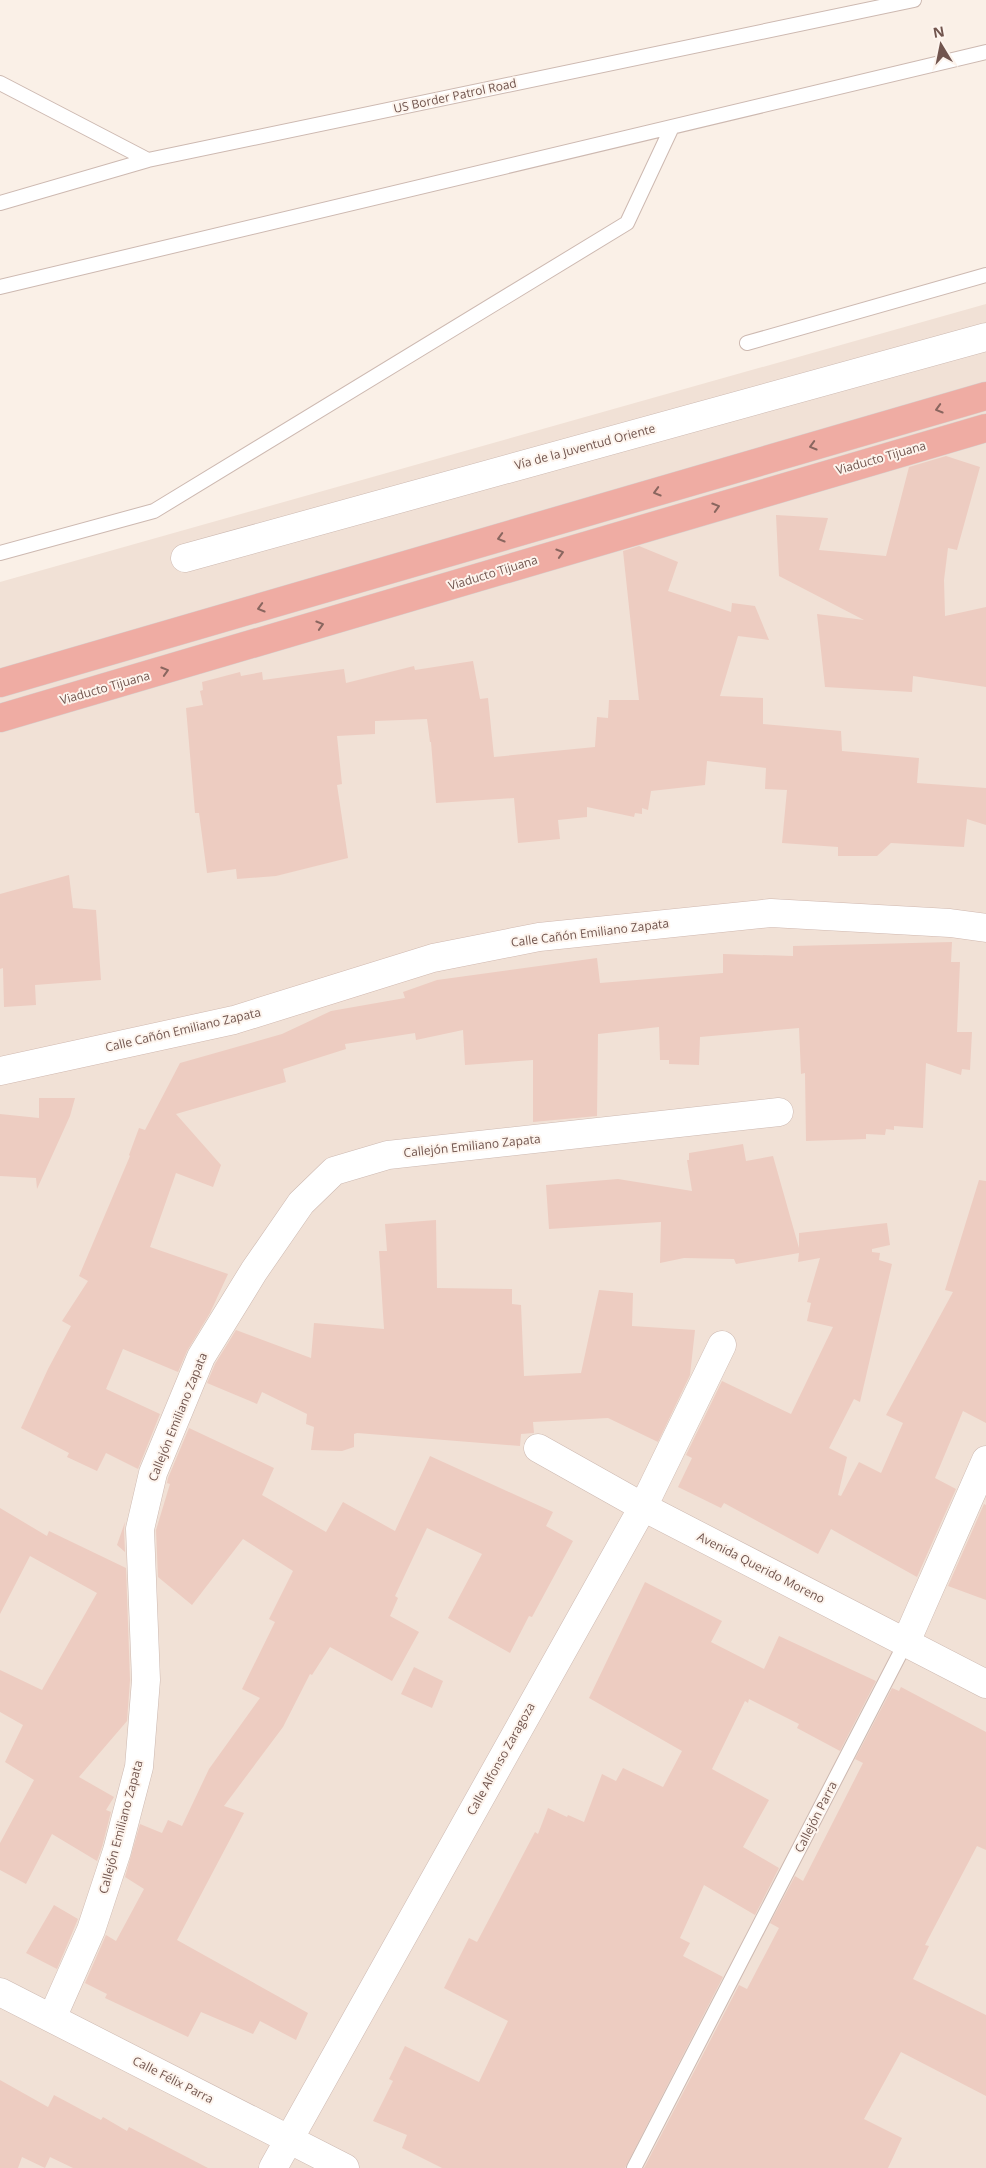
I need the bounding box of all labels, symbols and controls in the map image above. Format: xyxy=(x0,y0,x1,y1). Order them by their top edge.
north arrow xyxy=(916,20,966,70)
text: N xyxy=(931,21,946,42)
street label: US Border Patrol Road xyxy=(392,74,518,117)
one-way arrow xyxy=(936,404,944,414)
street label: Vía de la Juventud Oriente xyxy=(513,419,657,474)
street label: Viaducto Tijuana xyxy=(834,437,928,478)
one-way arrow xyxy=(809,441,817,451)
one-way arrow xyxy=(652,486,661,497)
one-way arrow xyxy=(711,503,719,513)
one-way arrow xyxy=(497,532,505,542)
one-way arrow xyxy=(555,549,564,559)
street label: Viaducto Tijuana xyxy=(446,551,540,594)
one-way arrow xyxy=(257,602,265,612)
one-way arrow xyxy=(316,620,324,630)
one-way arrow xyxy=(160,666,168,676)
street label: Viaducto Tijuana xyxy=(58,667,152,708)
street label: Calle Cañón Emiliano Zapata xyxy=(510,914,670,951)
street label: Calle Cañón Emiliano Zapata xyxy=(103,1003,262,1056)
street label: Callejón Emiliano Zapata xyxy=(403,1130,541,1161)
street label: Callejón Emiliano Zapata xyxy=(144,1350,211,1484)
street label: Avenida Querido Moreno xyxy=(694,1528,828,1607)
street label: Calle Alfonso Zaragoza xyxy=(462,1699,539,1818)
street label: Callejón Emiliano Zapata xyxy=(95,1758,147,1895)
street label: Callejón Parra xyxy=(790,1778,841,1855)
street label: Calle Félix Parra xyxy=(130,2052,217,2107)

